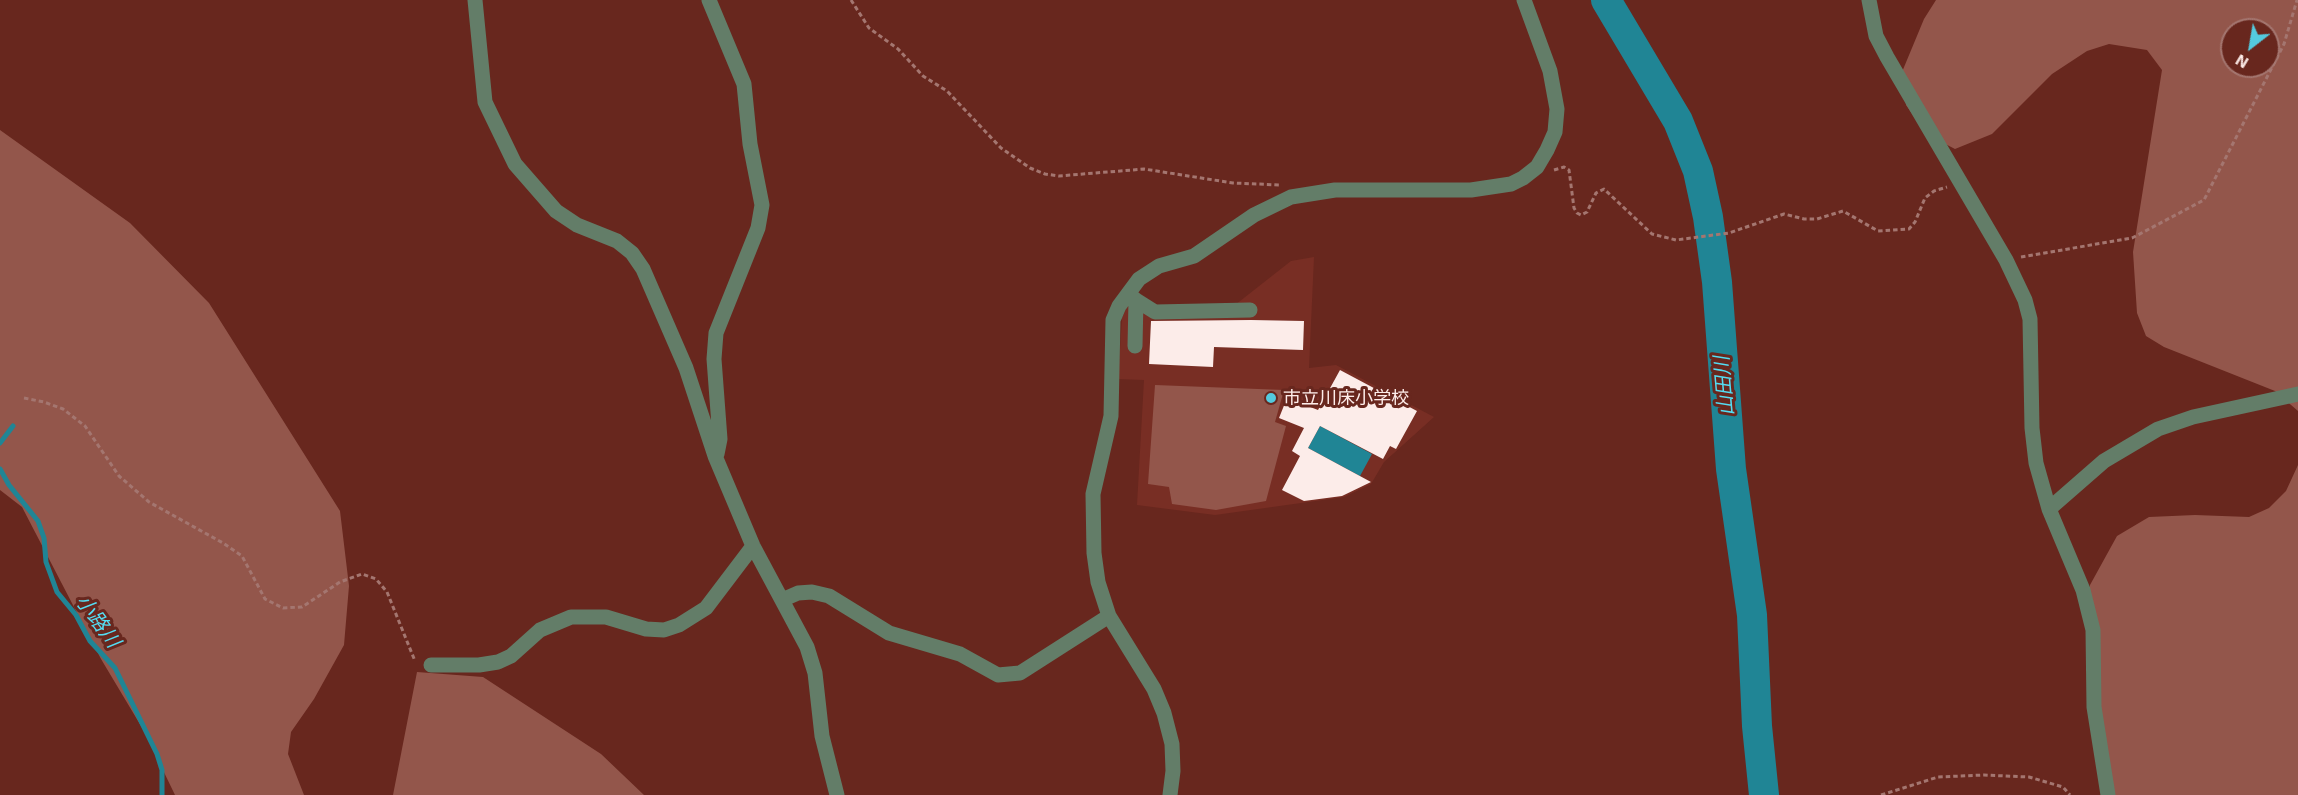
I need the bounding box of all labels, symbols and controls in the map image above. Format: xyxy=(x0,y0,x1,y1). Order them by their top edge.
north arrow xyxy=(2220,18,2280,78)
text: N xyxy=(2232,51,2251,73)
water label: 山田川 xyxy=(1709,355,1739,417)
place label: 市立川床小学校 xyxy=(1283,387,1409,409)
marker: 市立川床小学校 xyxy=(1264,391,1278,405)
water label: 小路川 xyxy=(71,590,125,652)

